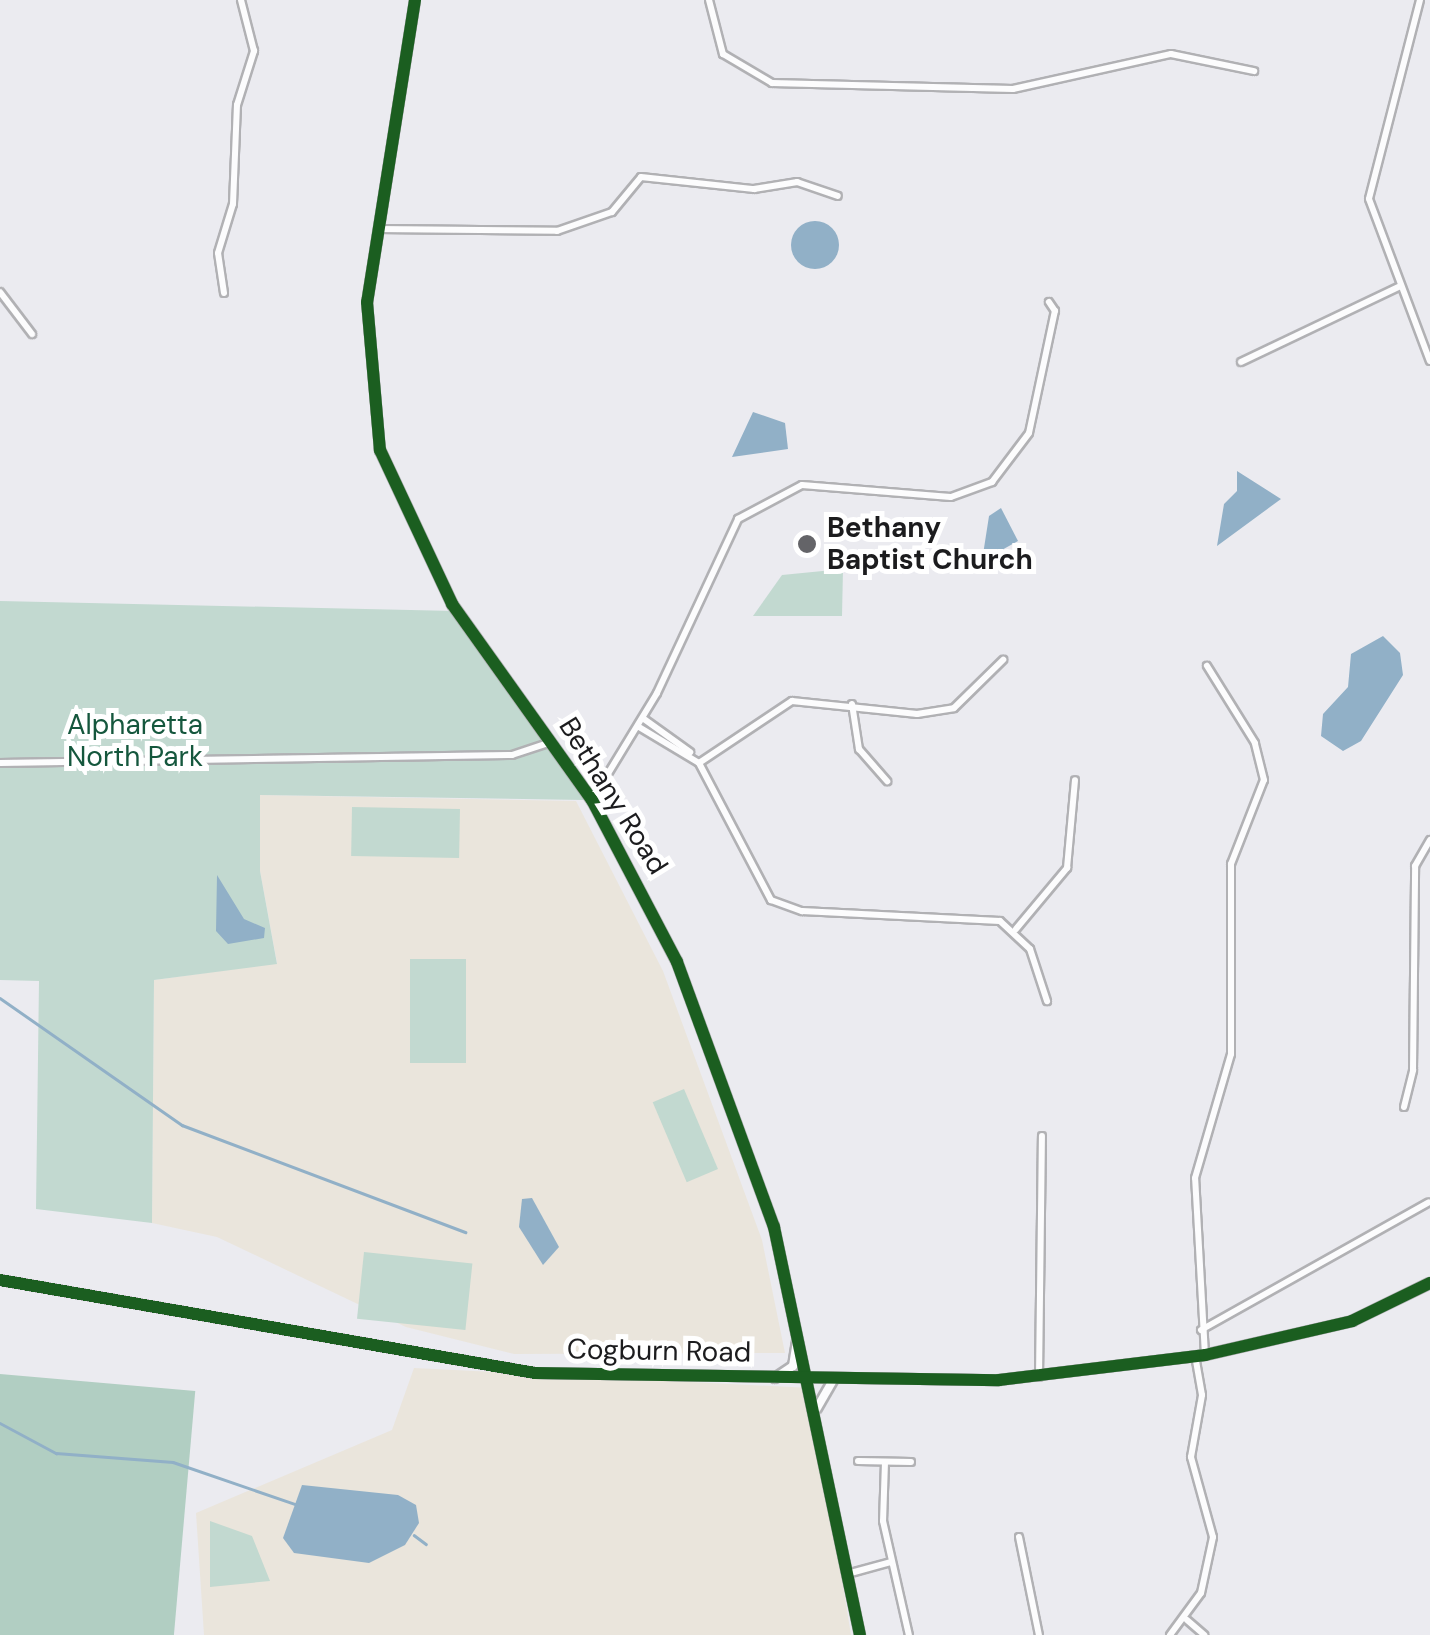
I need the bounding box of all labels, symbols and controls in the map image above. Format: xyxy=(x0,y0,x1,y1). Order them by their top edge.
place label: Bethany Baptist Church xyxy=(827,511,1033,577)
marker: Bethany Baptist Church xyxy=(796,533,818,555)
park label: Alpharetta North Park xyxy=(67,708,203,774)
street label: Bethany Road xyxy=(551,711,675,881)
street label: Cogburn Road xyxy=(567,1333,751,1369)

